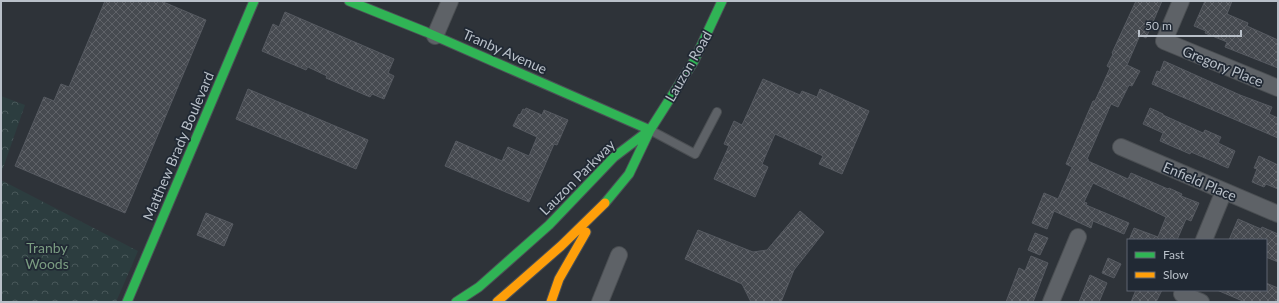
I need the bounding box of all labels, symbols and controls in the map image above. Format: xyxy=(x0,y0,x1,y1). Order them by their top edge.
scale bar xyxy=(1139,12,1241,38)
text: 50 m xyxy=(1145,18,1172,33)
street label: Tranby Avenue xyxy=(460,25,550,77)
street label: Lauzon Road xyxy=(661,28,715,104)
street label: Gregory Place xyxy=(1180,42,1266,90)
street label: Matthew Brady Boulevard xyxy=(139,69,217,223)
street label: Lauzon Parkway xyxy=(536,135,619,218)
street label: Enfield Place xyxy=(1161,158,1239,204)
park label: Tranby Woods xyxy=(25,239,69,272)
legend xyxy=(1127,239,1267,291)
text: Fast xyxy=(1163,247,1185,262)
text: Slow xyxy=(1163,267,1189,282)

